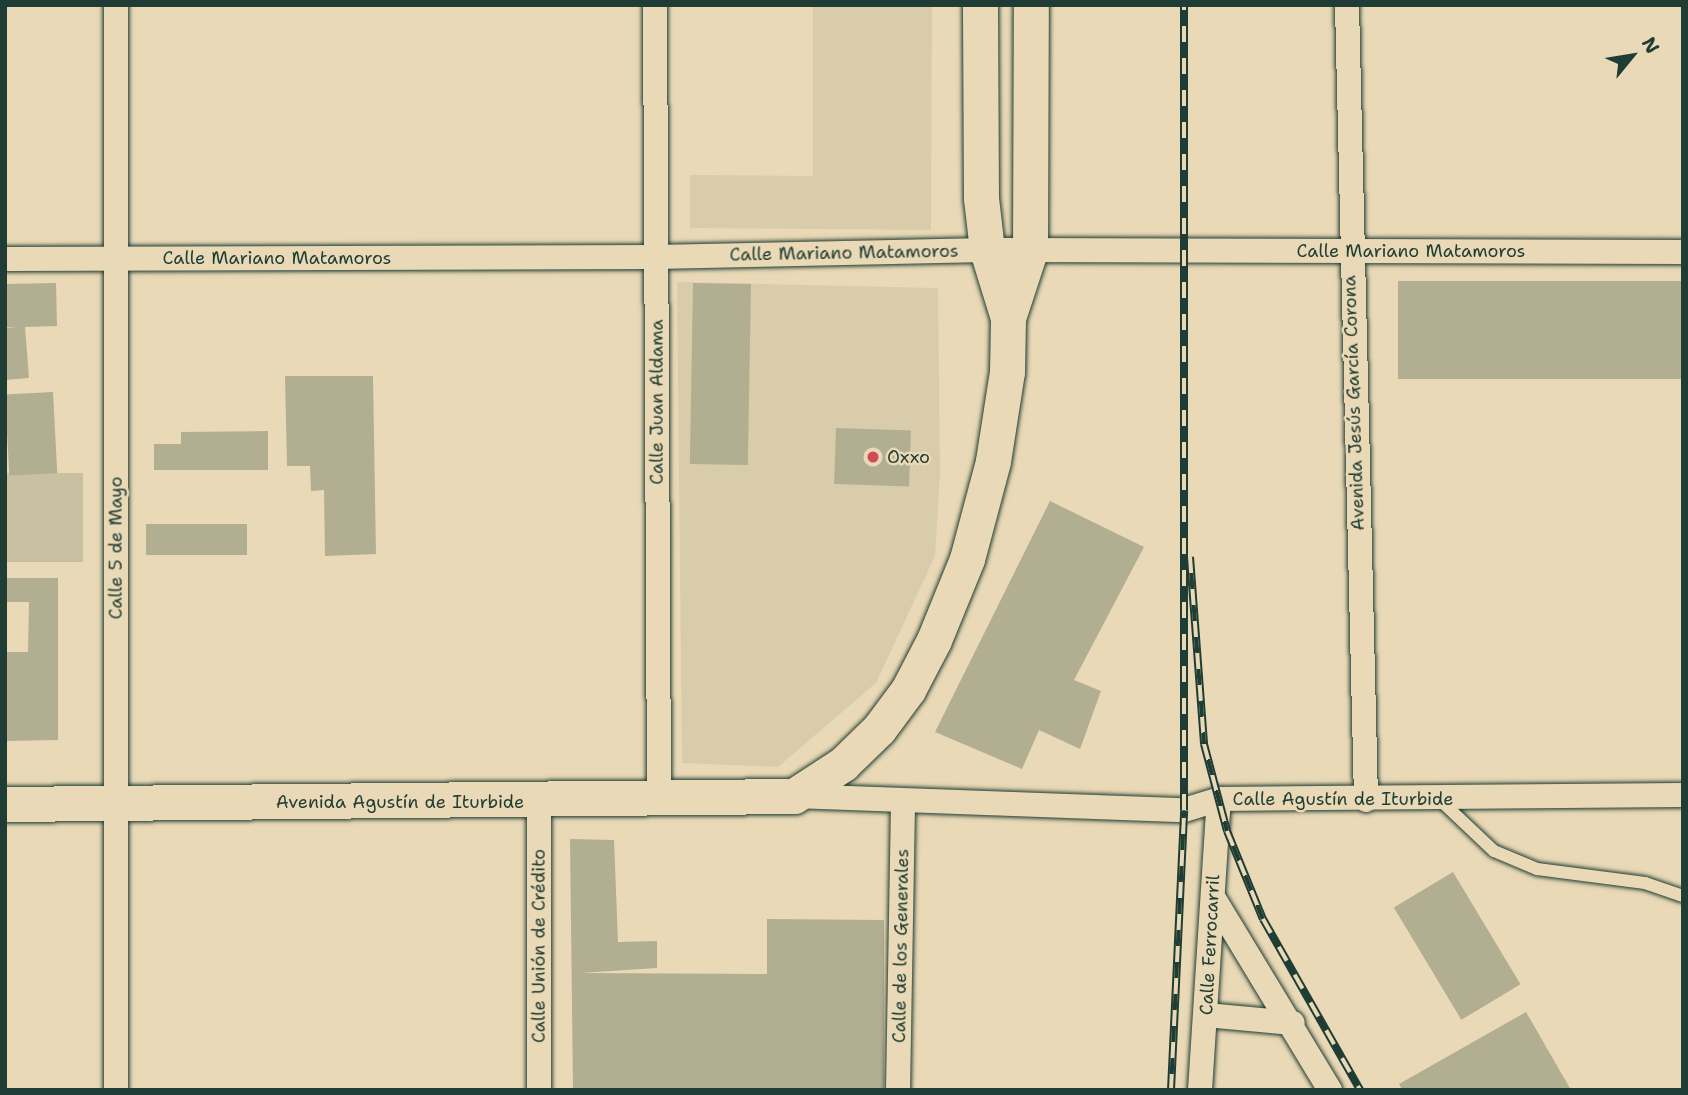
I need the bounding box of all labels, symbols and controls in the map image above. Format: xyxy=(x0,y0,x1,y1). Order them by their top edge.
north arrow xyxy=(1597,21,1667,91)
text: N xyxy=(1636,32,1665,58)
street label: Calle Mariano Matamoros xyxy=(729,240,959,266)
street label: Calle Mariano Matamoros xyxy=(1296,240,1526,262)
street label: Calle Mariano Matamoros xyxy=(162,247,392,269)
street label: Avenida Jesús García Corona xyxy=(1339,275,1369,531)
street label: Calle Juan Aldama xyxy=(646,319,668,485)
place label: Oxxo xyxy=(887,446,930,468)
marker: Oxxo xyxy=(865,449,881,465)
street label: Calle 5 de Mayo xyxy=(105,477,127,619)
street label: Calle Agustín de Iturbide xyxy=(1233,788,1453,810)
street label: Avenida Agustín de Iturbide xyxy=(276,791,524,813)
street label: Calle Unión de Crédito xyxy=(528,849,550,1043)
street label: Calle de los Generales xyxy=(889,849,913,1043)
street label: Calle Ferrocarril xyxy=(1196,874,1224,1016)

